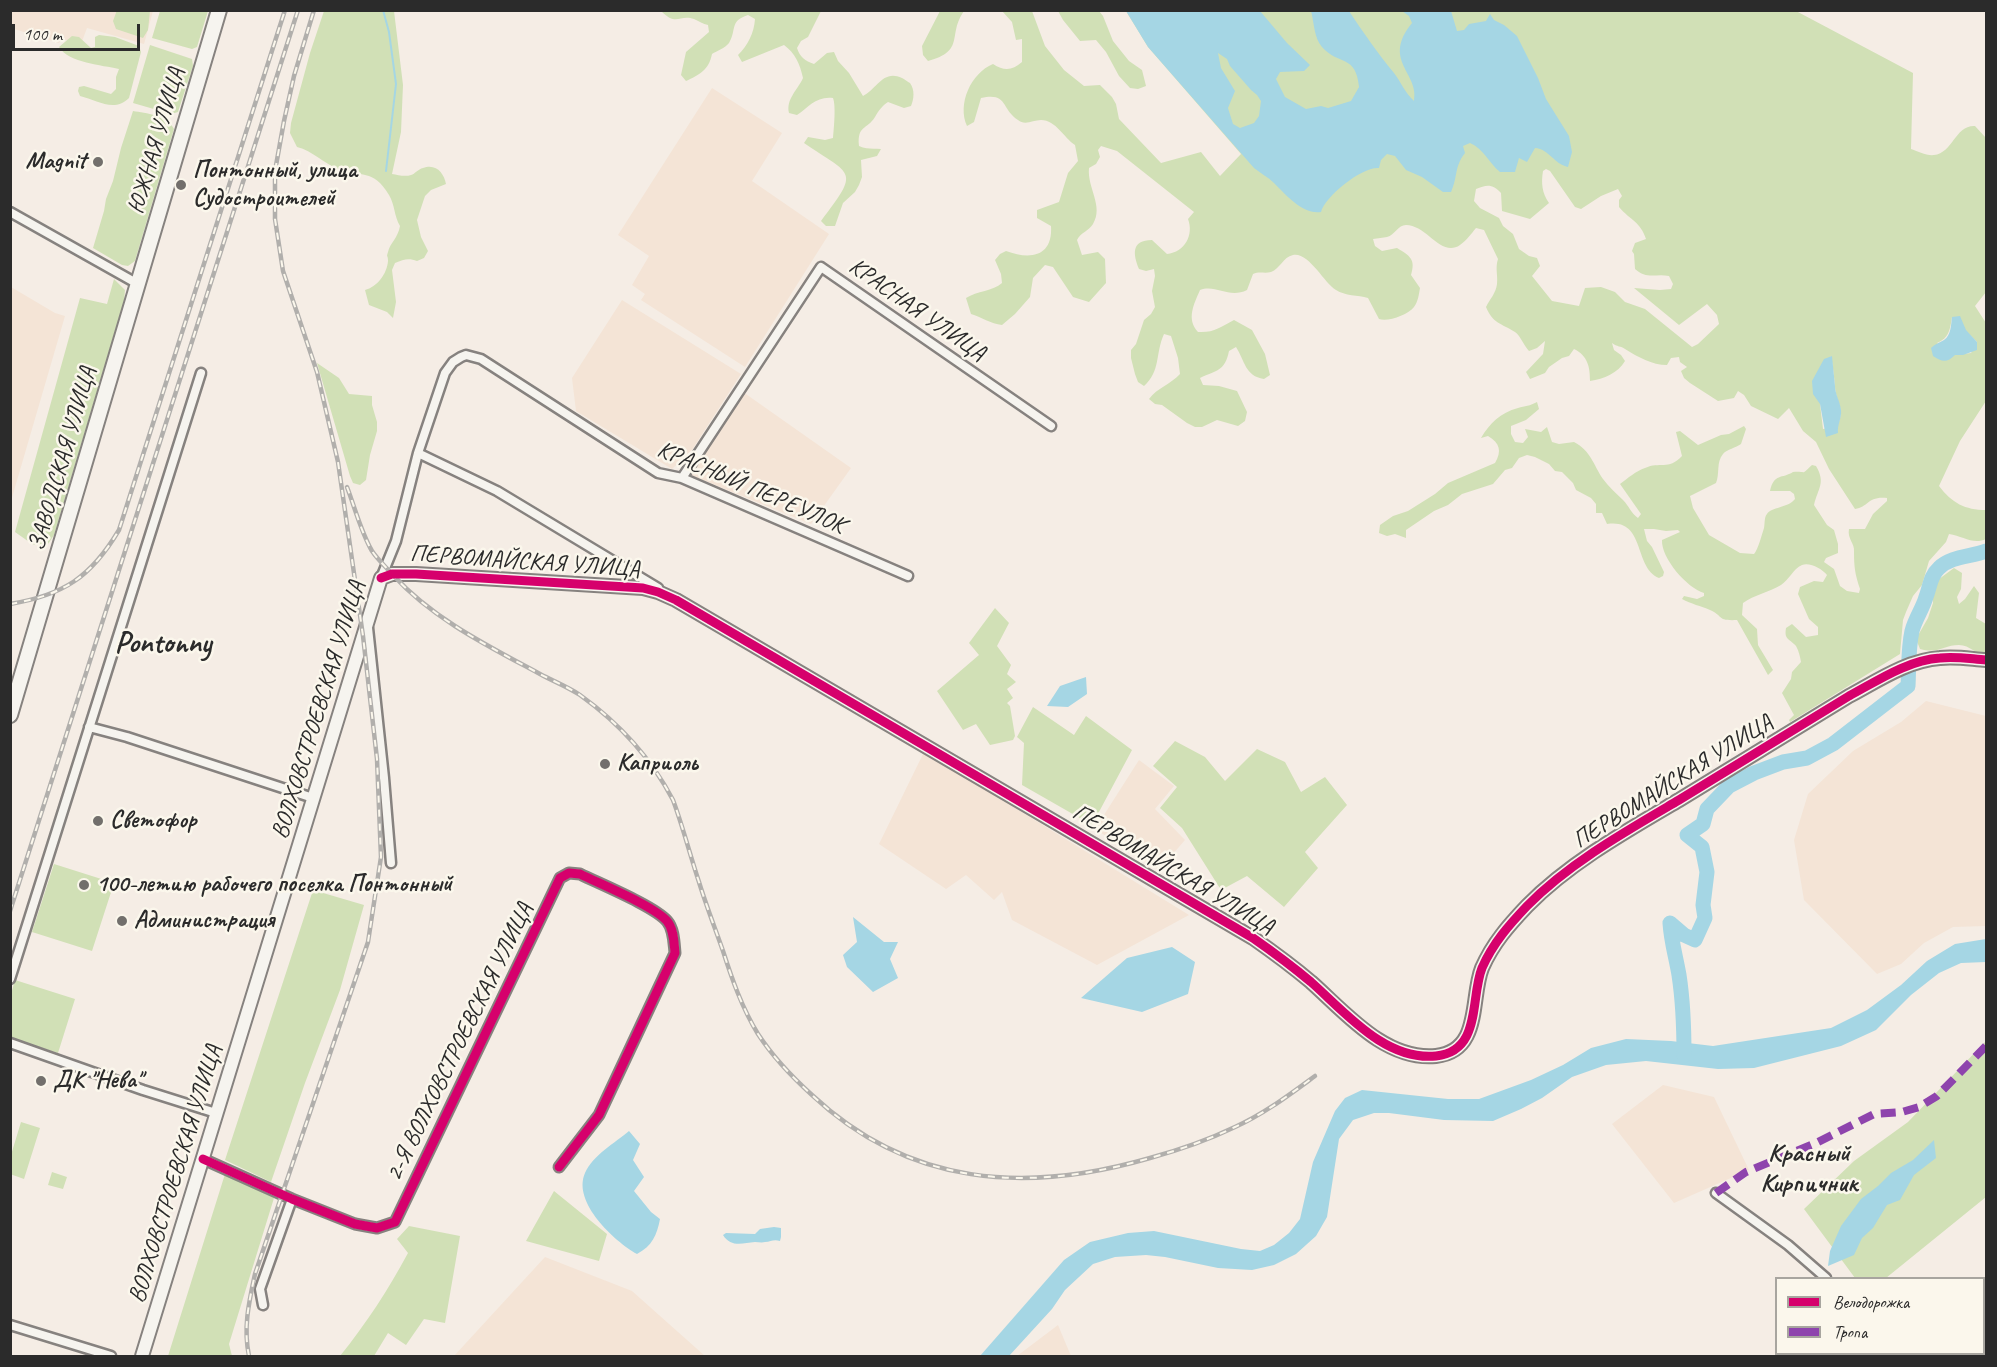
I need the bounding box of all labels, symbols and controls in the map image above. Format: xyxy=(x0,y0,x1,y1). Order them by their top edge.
scale bar xyxy=(15,12,142,50)
text: 100 m xyxy=(23,23,62,45)
street label: ЮЖНАЯ УЛИЦА xyxy=(122,65,192,217)
place label: Magnit xyxy=(25,148,86,176)
marker: Magnit xyxy=(91,155,105,169)
place label: Понтонный, улица Судостроителей xyxy=(193,157,357,213)
marker: Понтонный, улица Судостроителей xyxy=(174,178,188,192)
street label: КРАСНАЯ УЛИЦА xyxy=(843,252,991,368)
street label: ЗАВОДСКАЯ УЛИЦА xyxy=(23,364,103,554)
street label: КРАСНЫЙ ПЕРЕУЛОК xyxy=(653,435,849,541)
street label: ПЕРВОМАЙСКАЯ УЛИЦА xyxy=(409,540,641,584)
street label: ВОЛХОВСТРОЕВСКАЯ УЛИЦА xyxy=(266,578,372,842)
district label: Pontonny xyxy=(115,626,211,662)
street label: ПЕРВОМАЙСКАЯ УЛИЦА xyxy=(1568,709,1778,855)
place label: Каприоль xyxy=(617,750,698,778)
marker: Каприоль xyxy=(598,757,612,771)
street label: ПЕРВОМАЙСКАЯ УЛИЦА xyxy=(1067,798,1279,942)
place label: Светофор xyxy=(110,807,196,835)
marker: Светофор xyxy=(91,814,105,828)
place label: 100-летию рабочего поселка Понтонный xyxy=(96,871,452,899)
marker: 100-летию рабочего поселка Понтонный xyxy=(77,878,91,892)
street label: 2-Я ВОЛХОВСТРОЕВСКАЯ УЛИЦА xyxy=(380,898,540,1186)
place label: Администрация xyxy=(134,907,274,935)
marker: Администрация xyxy=(115,914,129,928)
street label: ВОЛХОВСТРОЕВСКАЯ УЛИЦА xyxy=(123,1042,229,1306)
place label: ДК "Нева" xyxy=(53,1067,142,1095)
marker: ДК "Нева" xyxy=(34,1074,48,1088)
district label: Красный Кирпичник xyxy=(1760,1138,1858,1200)
legend xyxy=(1775,1277,1985,1355)
text: Велодорожка xyxy=(1833,1291,1909,1313)
text: Тропа xyxy=(1833,1321,1867,1343)

